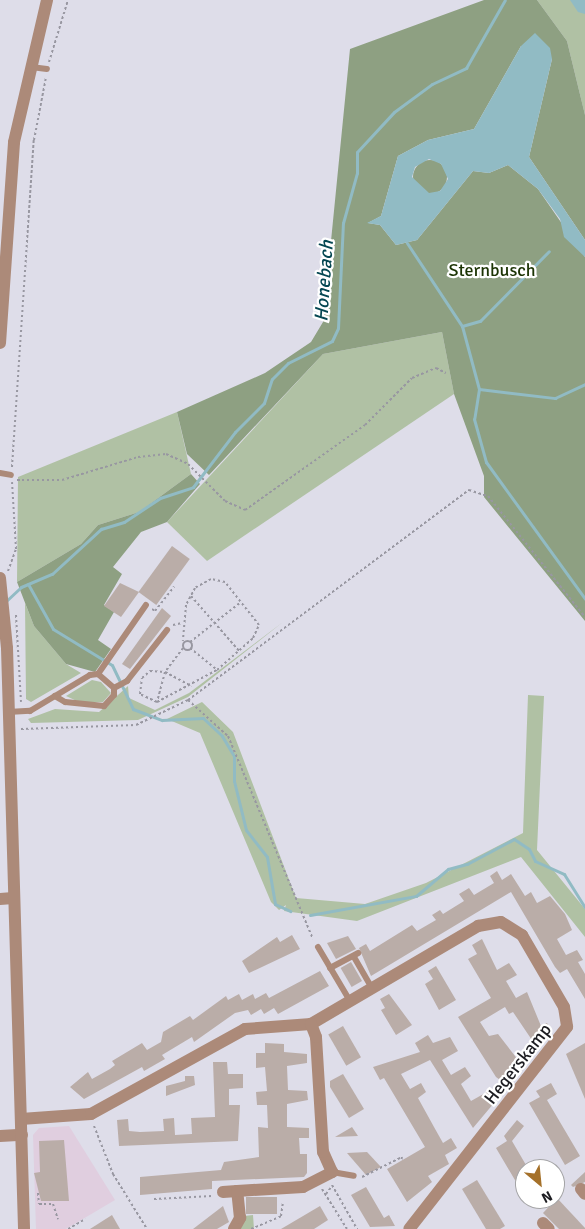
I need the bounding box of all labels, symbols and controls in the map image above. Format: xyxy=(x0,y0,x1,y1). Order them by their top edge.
water label: Honebach xyxy=(311,240,339,322)
park label: Sternbusch xyxy=(448,259,536,281)
street label: Hegerskamp xyxy=(480,1019,556,1109)
north arrow xyxy=(515,1159,565,1209)
text: N xyxy=(539,1187,555,1207)

